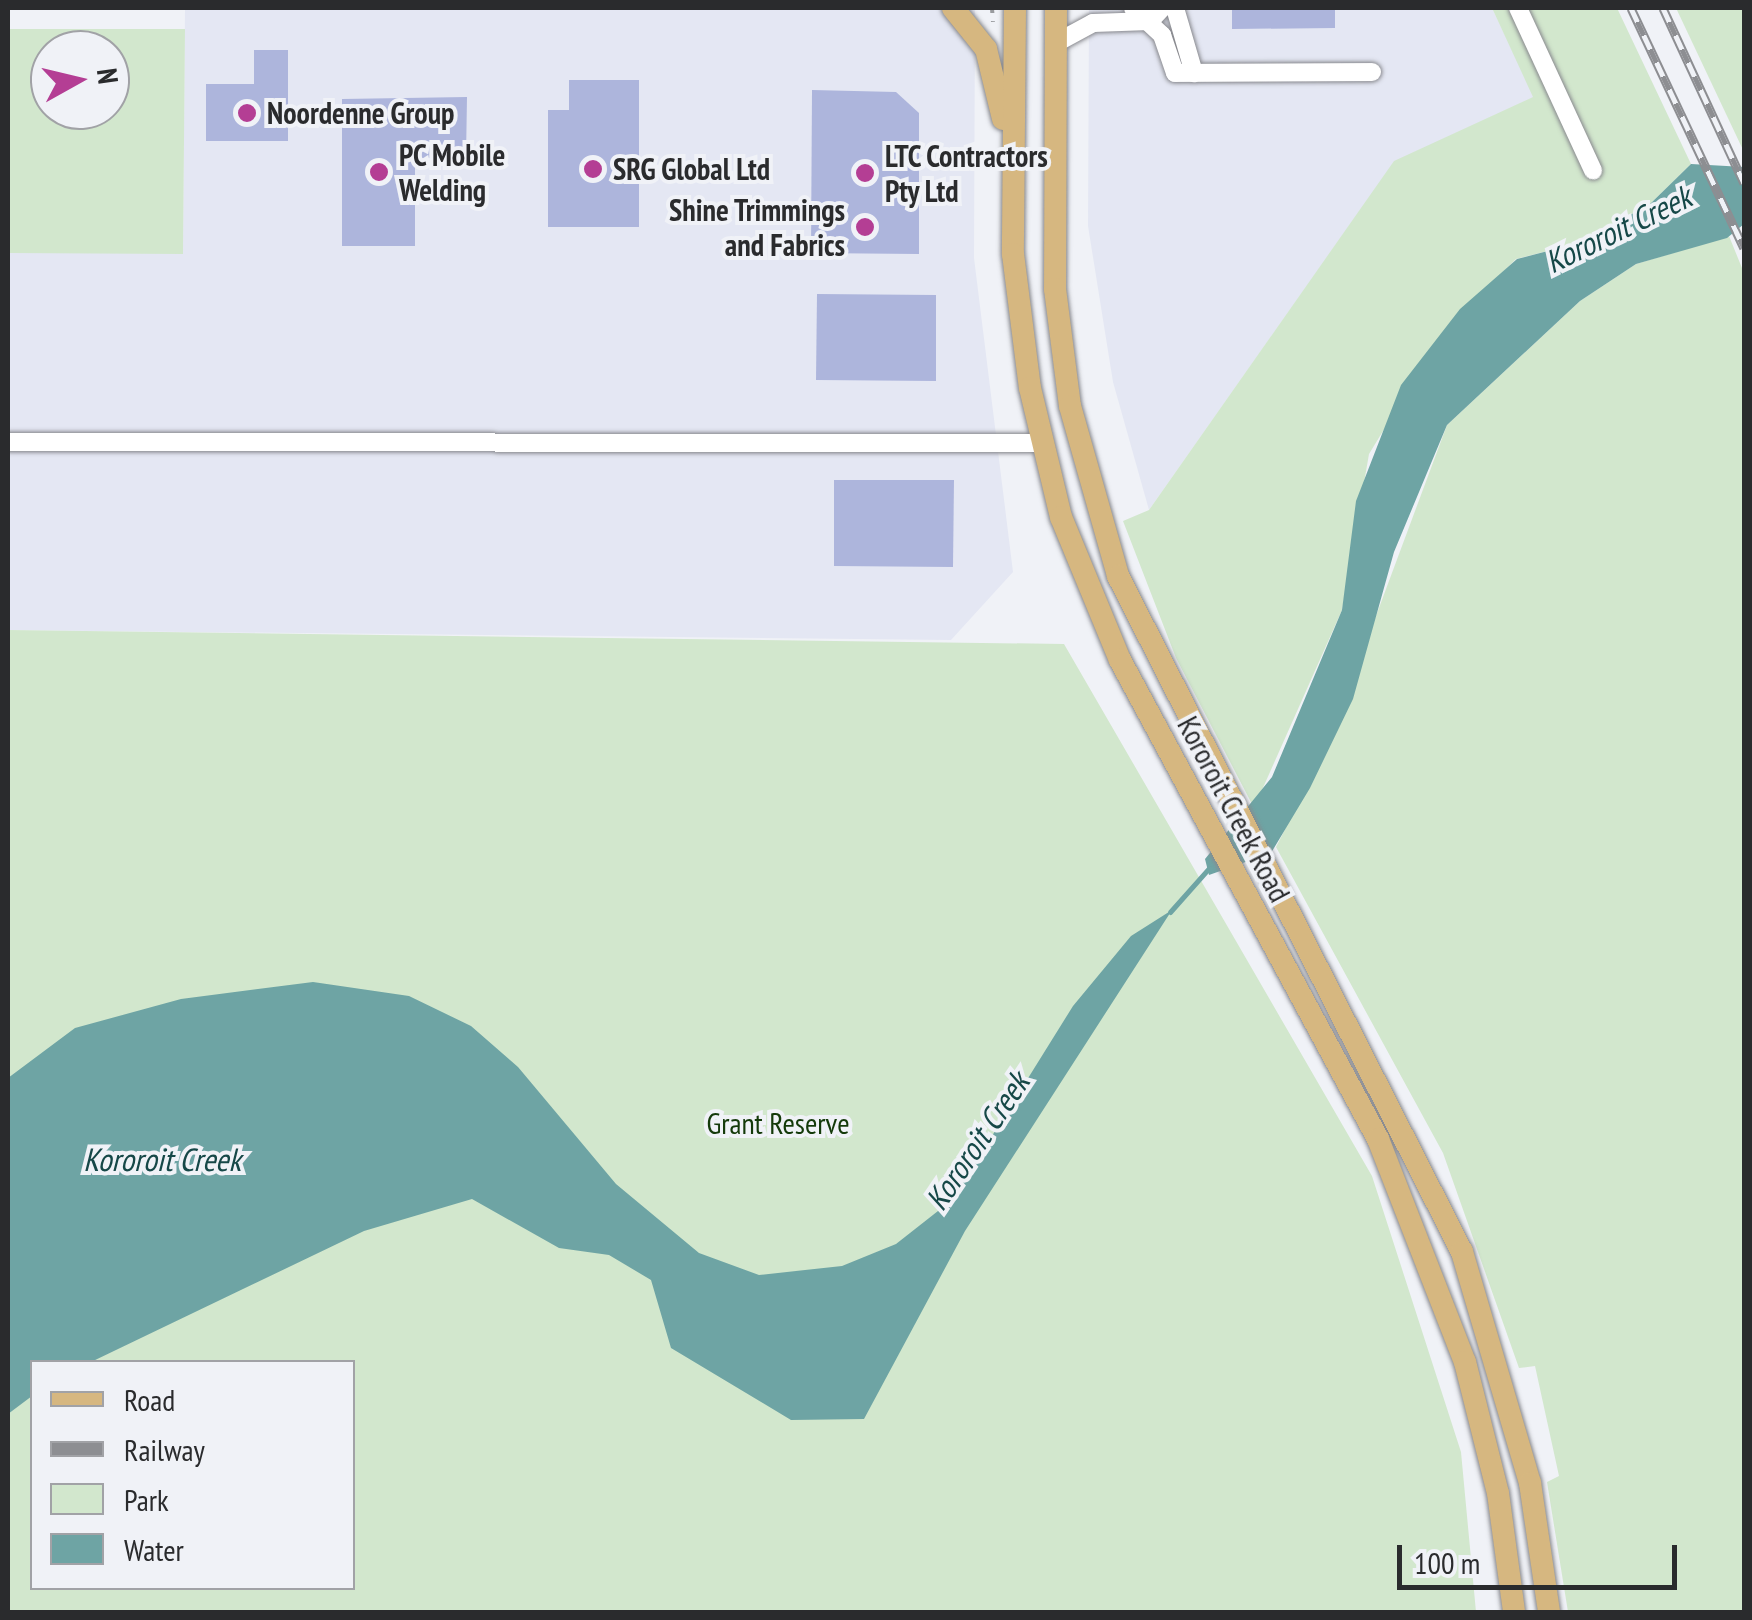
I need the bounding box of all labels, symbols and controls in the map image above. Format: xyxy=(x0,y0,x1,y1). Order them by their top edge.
north arrow xyxy=(30,30,130,130)
text: N xyxy=(89,66,128,86)
place label: Noordenne Group xyxy=(267,95,455,131)
marker: Noordenne Group xyxy=(236,102,258,124)
place label: PC Mobile Welding xyxy=(399,137,506,208)
place label: LTC Contractors Pty Ltd xyxy=(885,138,1049,208)
place label: SRG Global Ltd xyxy=(613,151,771,187)
marker: SRG Global Ltd xyxy=(582,158,604,180)
marker: PC Mobile Welding xyxy=(368,161,390,183)
marker: LTC Contractors Pty Ltd xyxy=(854,162,876,184)
water label: Kororoit Creek xyxy=(1539,177,1697,281)
place label: Shine Trimmings and Fabrics xyxy=(668,192,845,262)
marker: Shine Trimmings and Fabrics xyxy=(854,216,876,238)
street label: Kororoit Creek Road xyxy=(1170,710,1298,908)
water label: Kororoit Creek xyxy=(917,1065,1037,1217)
park label: Grant Reserve xyxy=(706,1105,850,1141)
water label: Kororoit Creek xyxy=(83,1140,241,1178)
legend xyxy=(30,1360,355,1590)
text: Road xyxy=(124,1380,175,1419)
text: Railway xyxy=(124,1430,205,1469)
text: Park xyxy=(124,1480,169,1519)
scale bar xyxy=(1402,1525,1682,1587)
text: Water xyxy=(124,1530,184,1569)
text: 100 m xyxy=(1414,1543,1480,1582)

